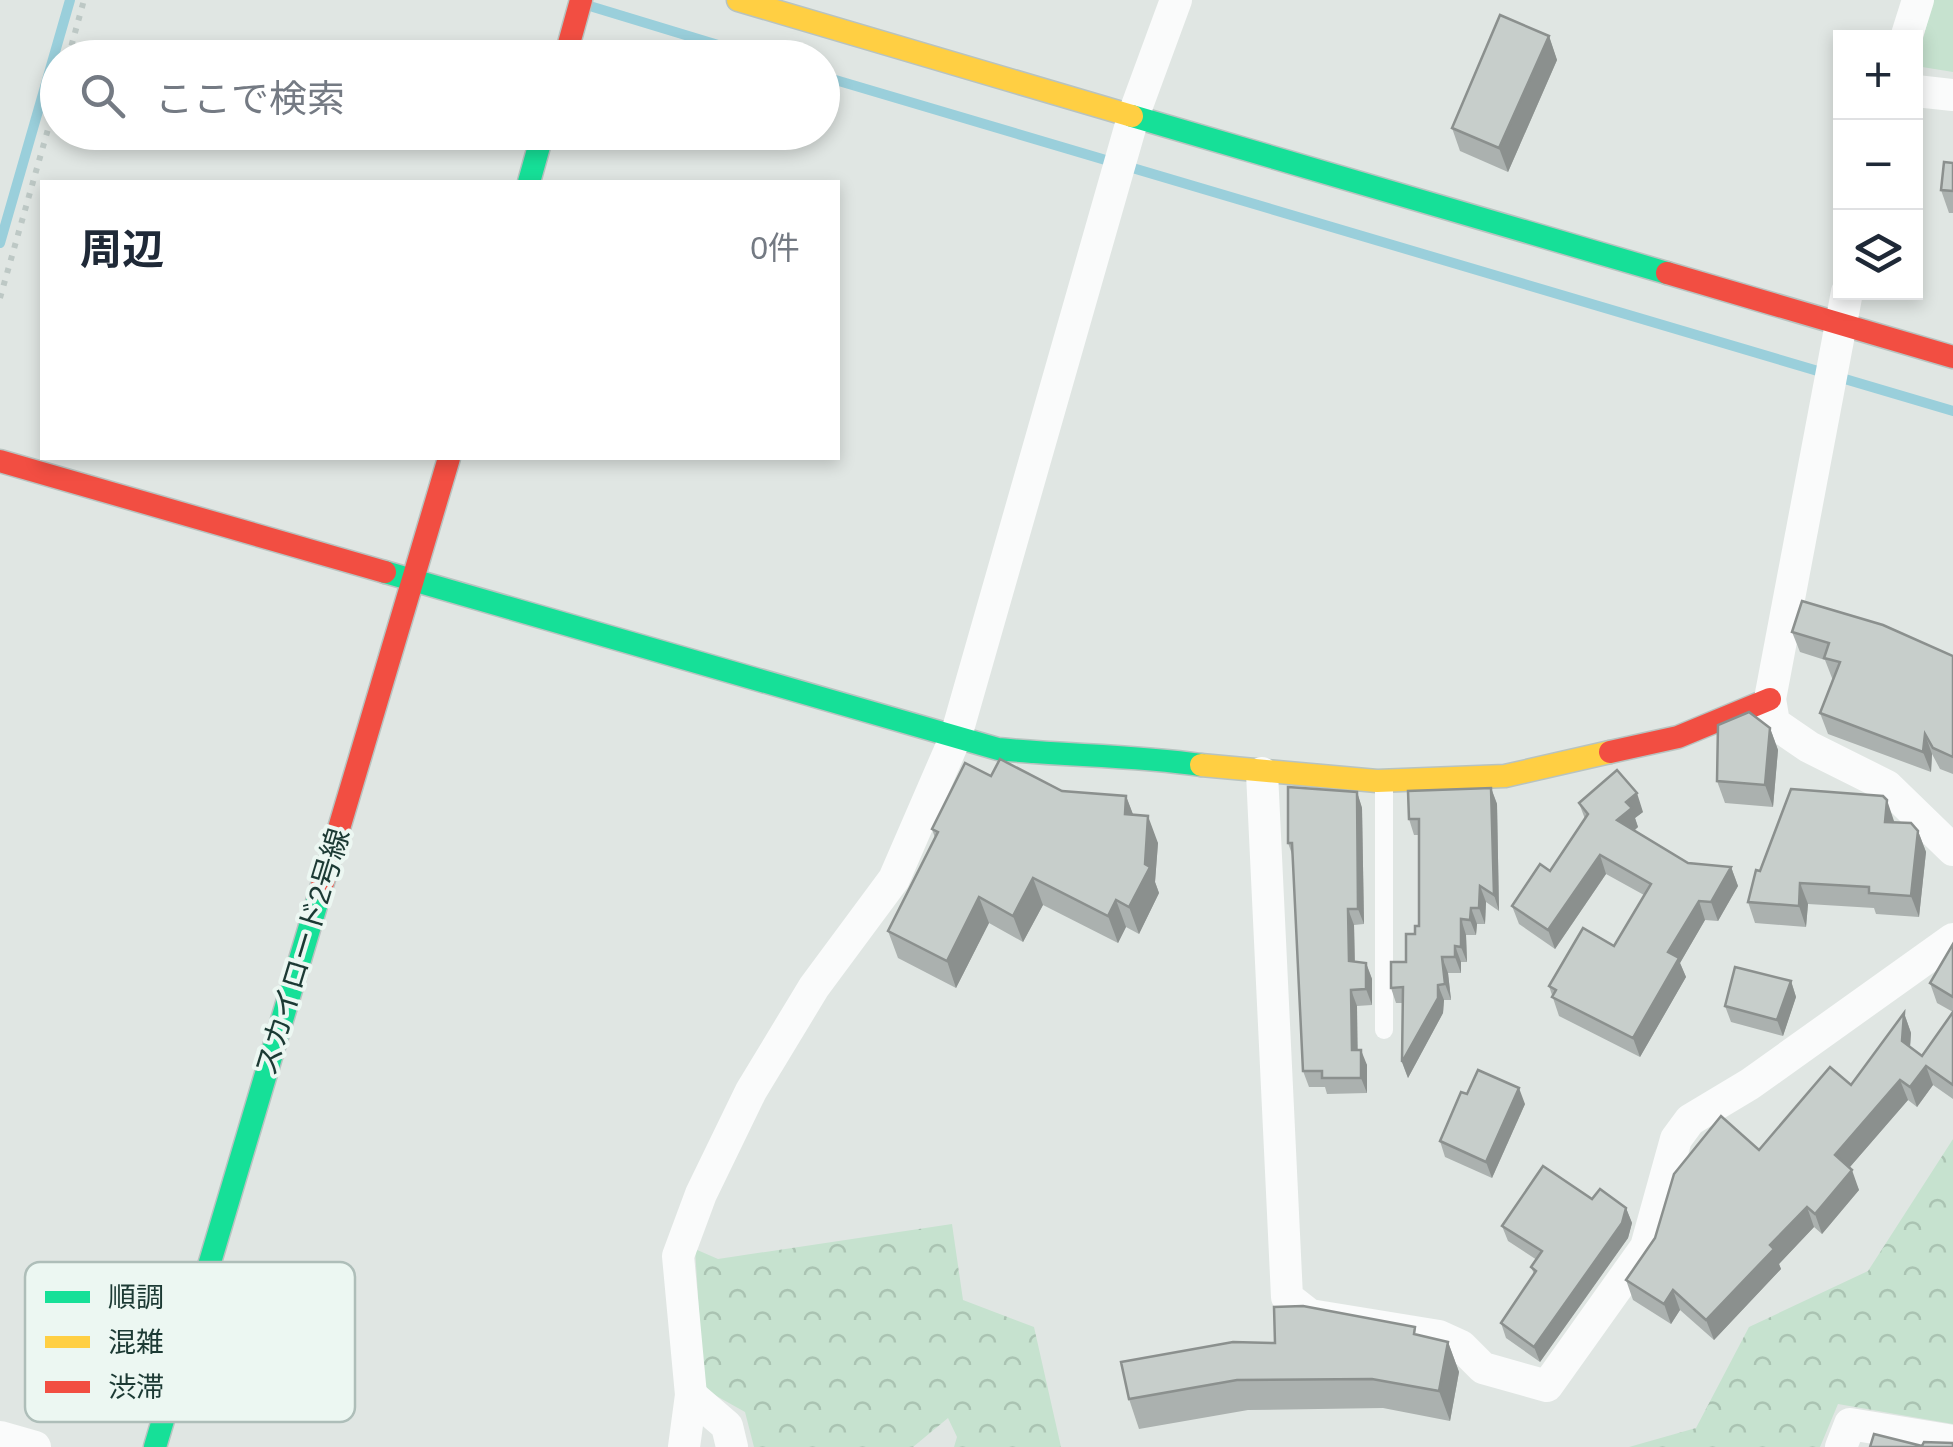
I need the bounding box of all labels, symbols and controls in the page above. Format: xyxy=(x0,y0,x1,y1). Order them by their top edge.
map controls xyxy=(1833,30,1923,300)
button: + xyxy=(1833,30,1923,120)
search box xyxy=(40,40,840,150)
icon: search xyxy=(75,68,130,123)
text: ここで検索 xyxy=(155,78,345,120)
button: − xyxy=(1833,120,1923,210)
button: layers xyxy=(1833,210,1923,300)
text: 周辺 xyxy=(80,226,164,273)
text: 0件 xyxy=(750,230,800,266)
street label: スカイロード2号線 xyxy=(249,824,355,1080)
legend xyxy=(25,1262,355,1422)
text: 順調 xyxy=(108,1282,164,1313)
text: 混雑 xyxy=(108,1327,164,1358)
text: 渋滞 xyxy=(108,1372,164,1403)

